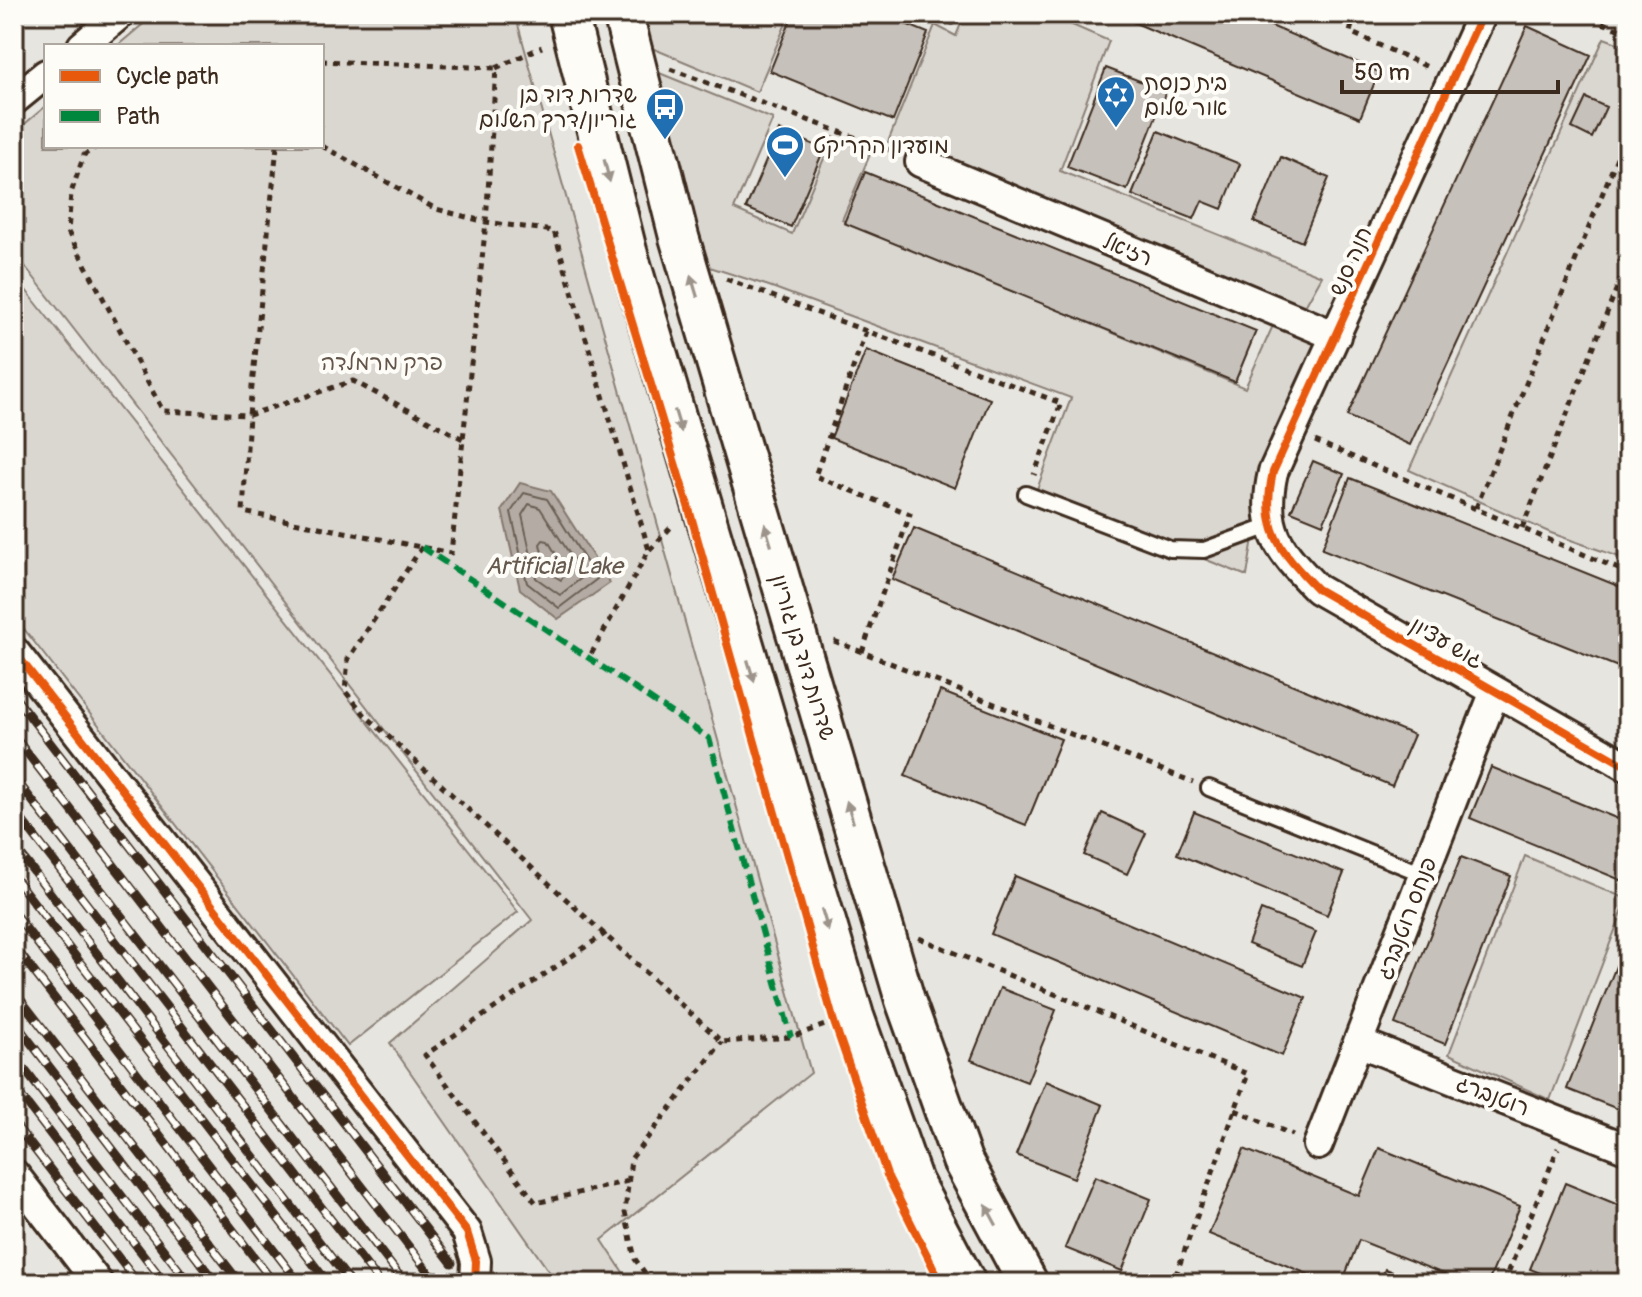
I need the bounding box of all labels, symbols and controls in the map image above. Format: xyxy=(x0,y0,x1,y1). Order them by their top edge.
legend xyxy=(44,44,324,148)
scale bar xyxy=(1342,44,1558,94)
text: 50 m xyxy=(1354,58,1410,87)
text: Cycle path xyxy=(116,62,219,91)
place label: בית כנסת אור שלום xyxy=(1144,69,1227,122)
synagogue icon: בית כנסת אור שלום xyxy=(1095,74,1137,129)
place label: שדרות דוד בן גוריון/דרך השלום xyxy=(479,81,637,134)
bus stop icon: שדרות דוד בן גוריון/דרך השלום xyxy=(644,86,686,141)
text: Path xyxy=(116,102,160,131)
sports icon: מועדון הקריקט xyxy=(764,124,806,179)
place label: מועדון הקריקט xyxy=(813,132,949,160)
one-way arrow xyxy=(601,159,613,184)
street label: חנה סנש xyxy=(1323,223,1378,300)
street label: רזיאל xyxy=(1099,227,1156,273)
one-way arrow xyxy=(687,274,700,298)
park label: פרק מרמלדה xyxy=(321,349,443,377)
one-way arrow xyxy=(672,410,685,434)
one-way arrow xyxy=(761,523,774,547)
water label: Artificial Lake xyxy=(485,552,625,581)
street label: שדרות דוד בן גוריון xyxy=(764,571,842,744)
street label: גוש עציון xyxy=(1405,611,1488,675)
one-way arrow xyxy=(745,659,758,683)
one-way arrow xyxy=(843,799,856,823)
street label: פנחס רוטנברג xyxy=(1371,853,1443,984)
one-way arrow xyxy=(819,908,832,932)
street label: רוטנברג xyxy=(1452,1069,1533,1123)
one-way arrow xyxy=(984,1203,997,1226)

